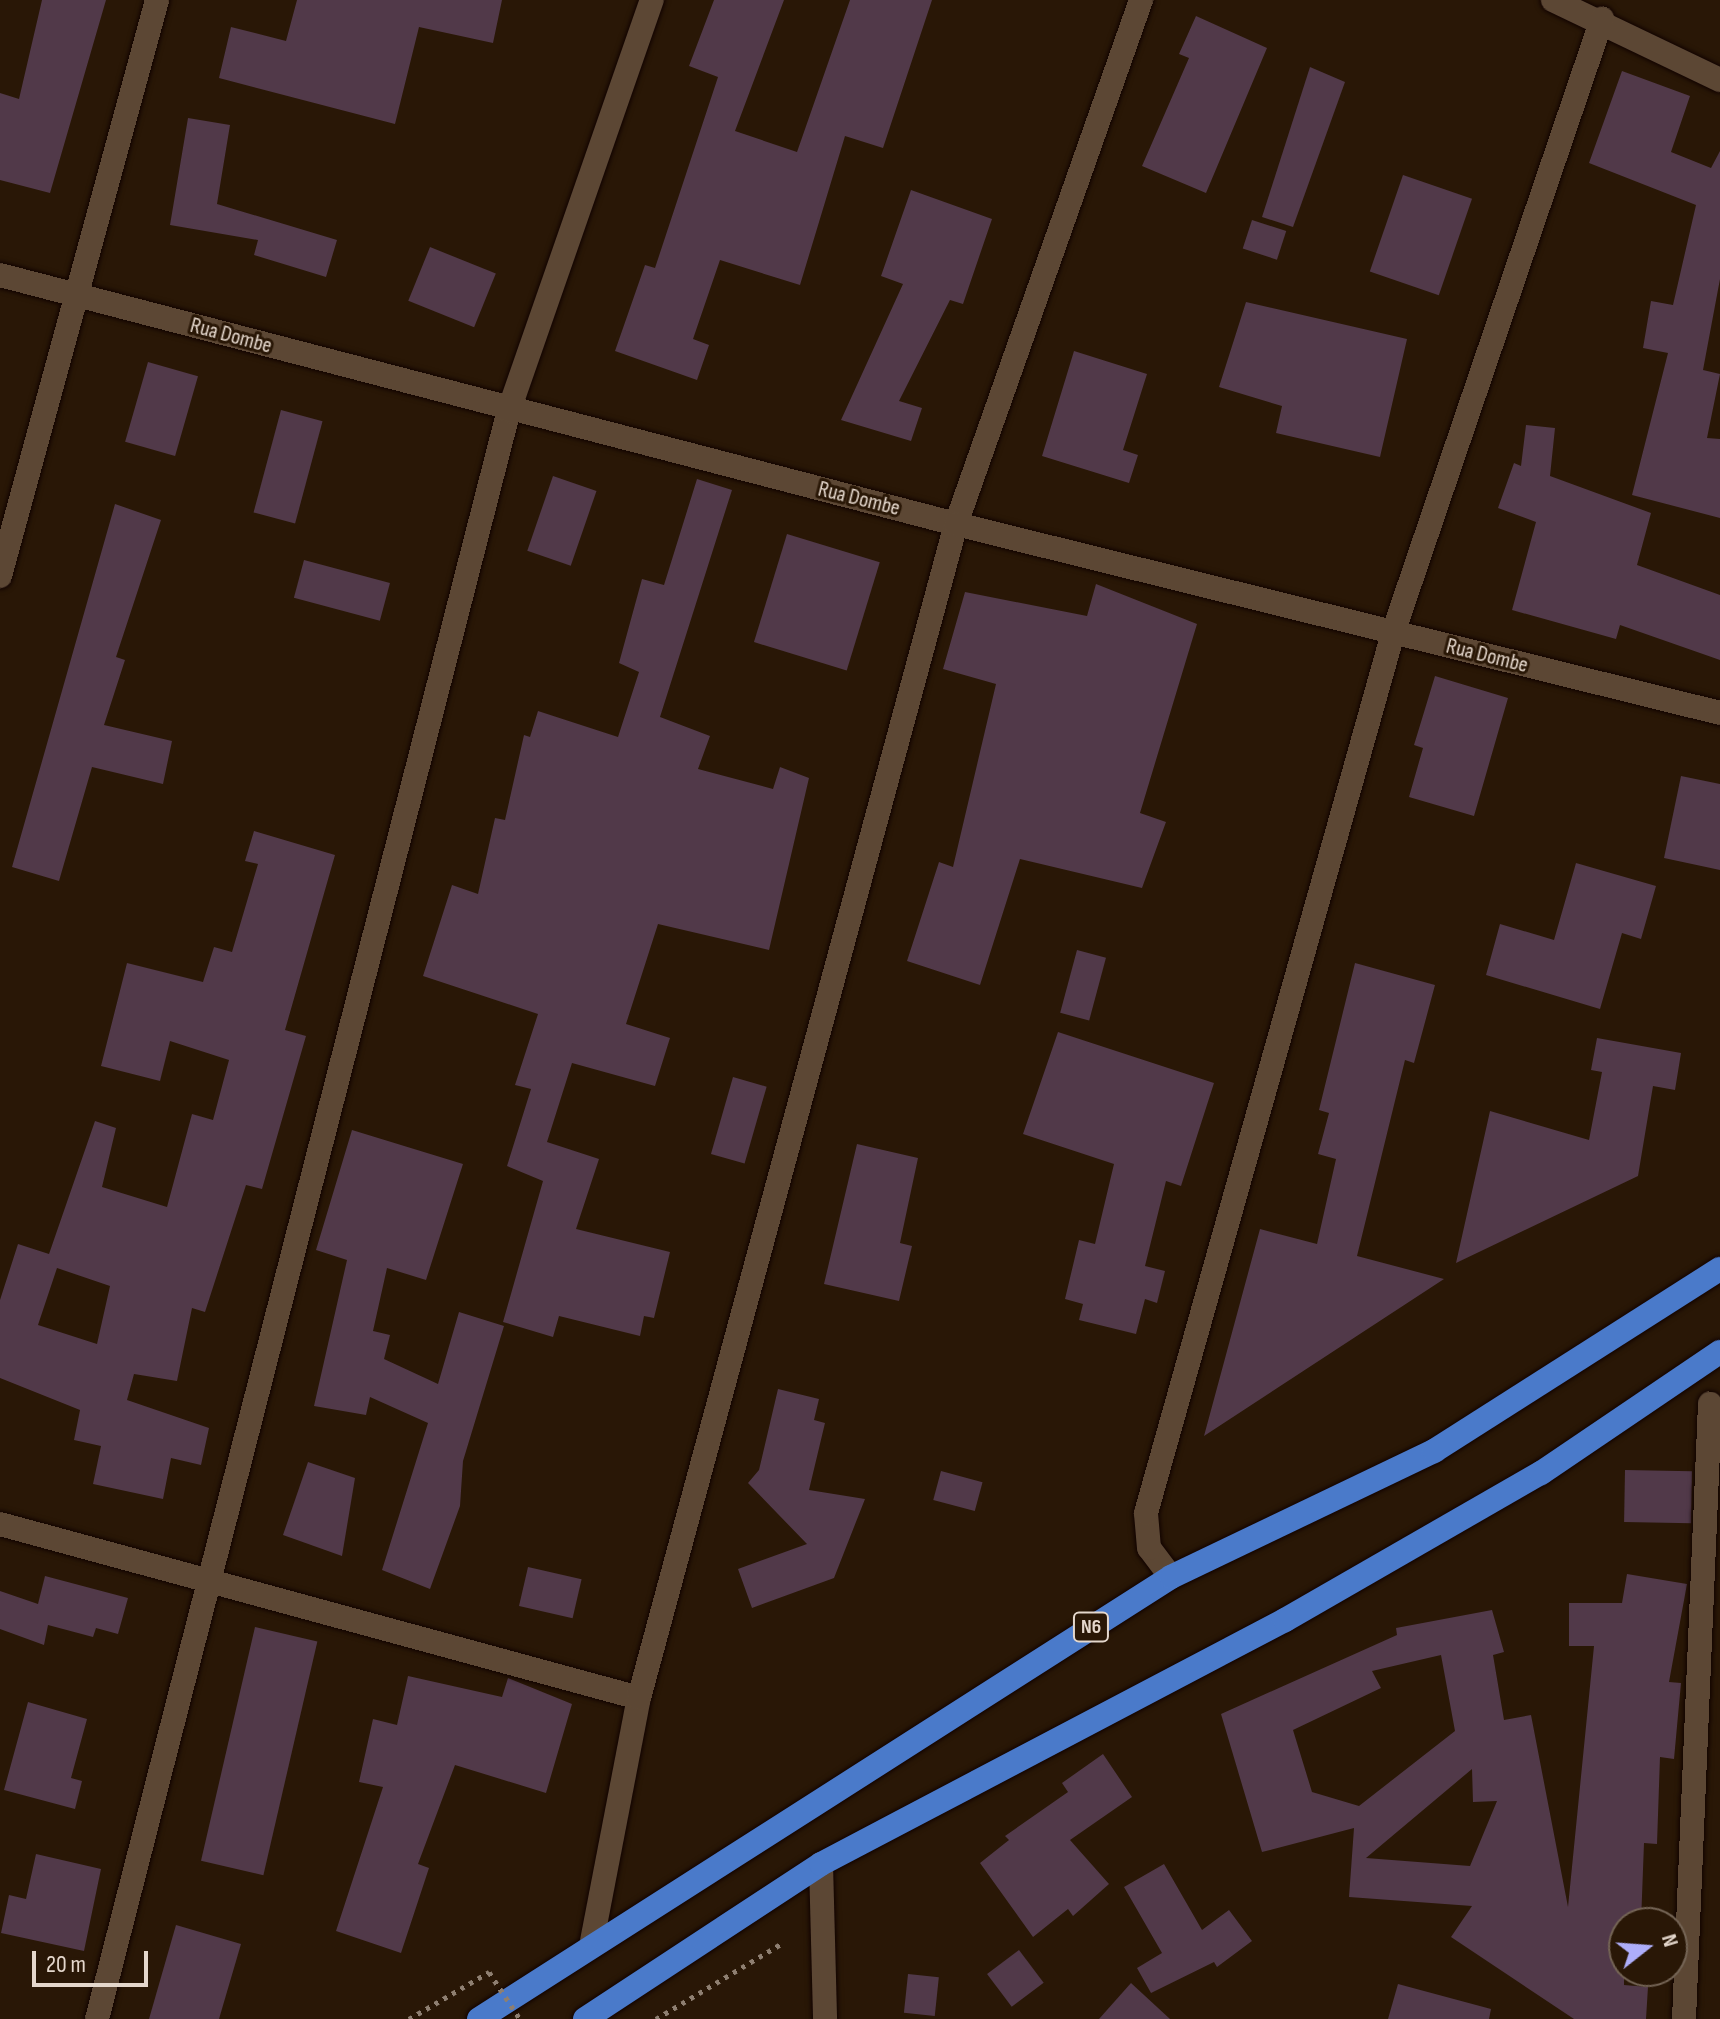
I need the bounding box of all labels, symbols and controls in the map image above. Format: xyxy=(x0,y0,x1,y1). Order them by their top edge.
street label: Rua Dombe xyxy=(187,312,275,360)
street label: Rua Dombe xyxy=(815,476,903,522)
street label: Rua Dombe xyxy=(1443,633,1531,679)
road number: N6 xyxy=(1071,1611,1111,1643)
north arrow xyxy=(1608,1907,1688,1987)
text: N xyxy=(1655,1931,1684,1950)
scale bar xyxy=(36,1935,152,1985)
text: 20 m xyxy=(46,1950,86,1979)

